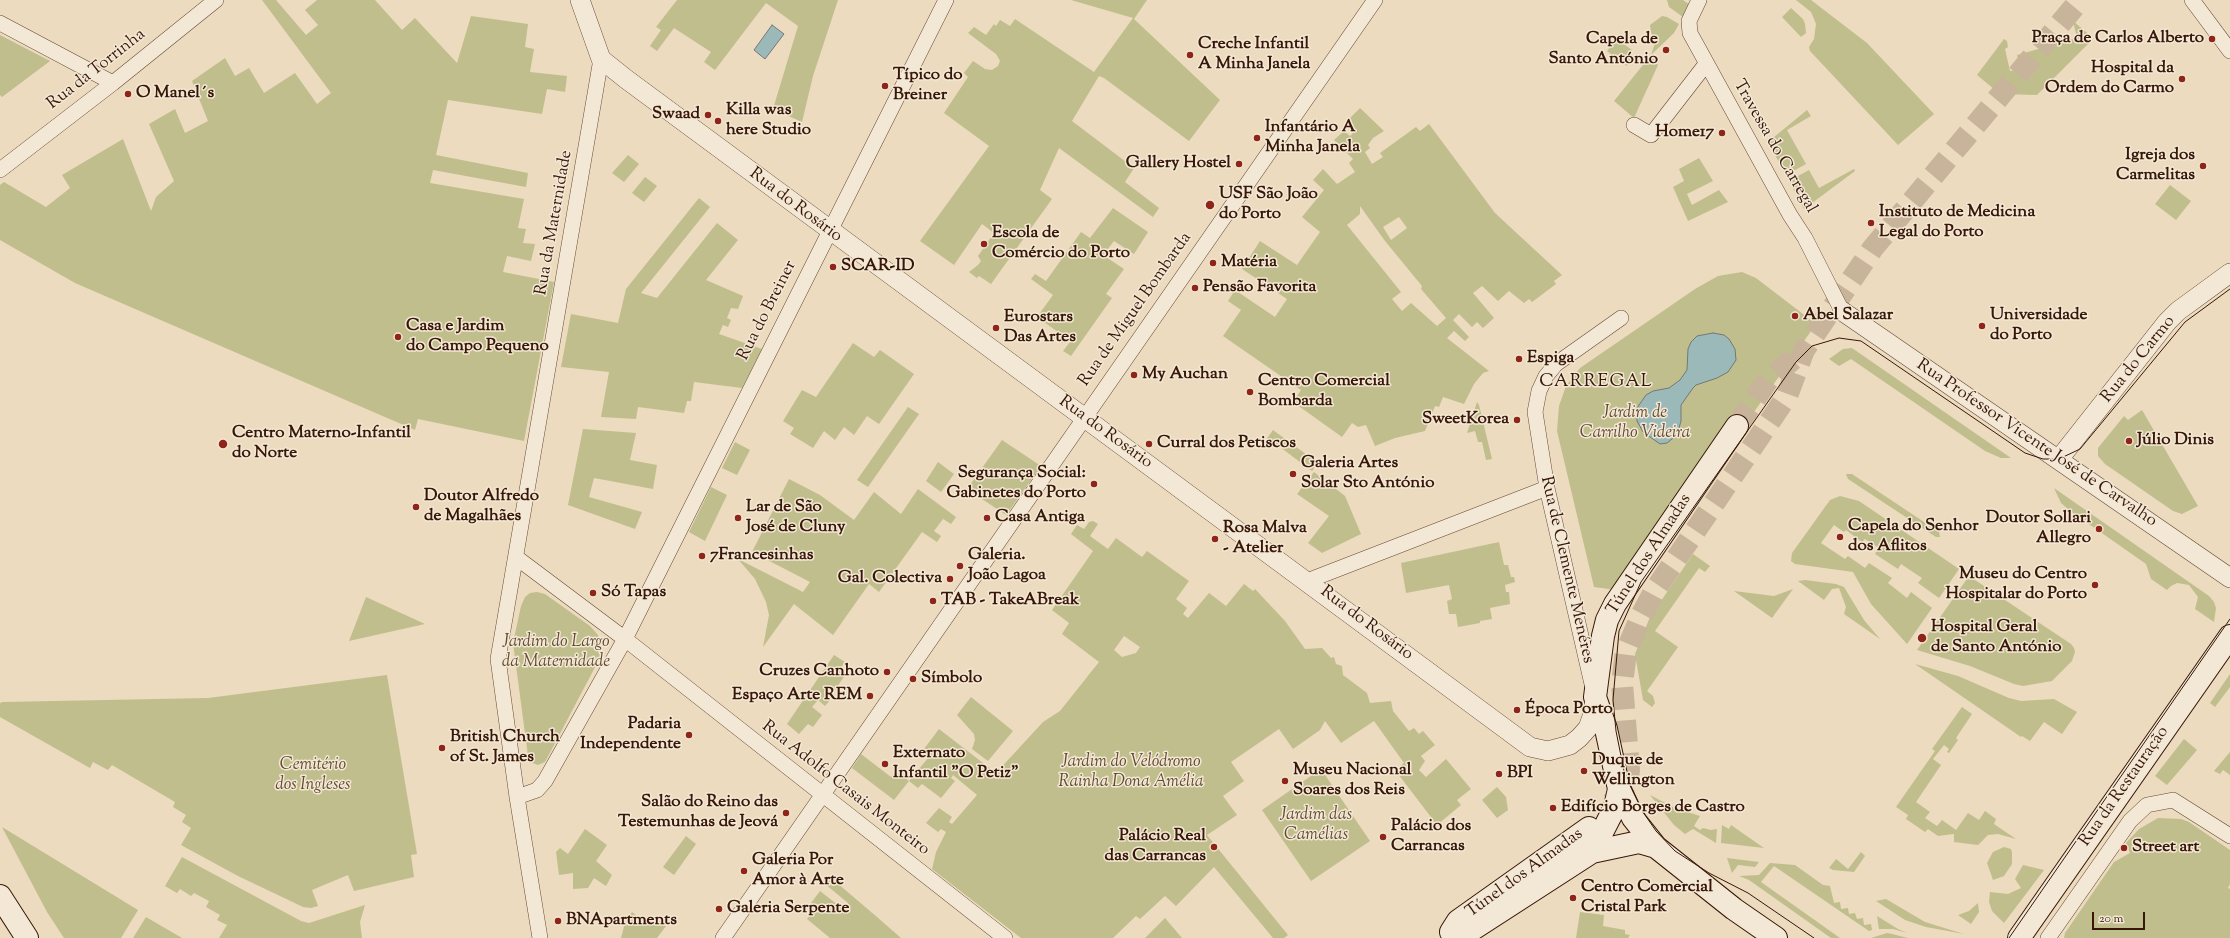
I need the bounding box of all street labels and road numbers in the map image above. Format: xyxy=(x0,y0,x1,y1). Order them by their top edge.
street label: Rua da Torrinha xyxy=(44,25,150,115)
street label: Travessa do Carregal xyxy=(1728,77,1820,217)
street label: Rua da Maternidade xyxy=(532,149,578,297)
street label: Rua do Rosário xyxy=(745,164,845,248)
street label: Rua de Miguel Bombarda xyxy=(1075,229,1197,391)
street label: Rua do Breiner xyxy=(734,258,802,364)
street label: Rua do Carmo xyxy=(2098,312,2180,408)
street label: Rua Professor Vicente José de Carvalho xyxy=(1912,356,2160,532)
street label: Rua do Rosário xyxy=(1054,392,1156,474)
street label: Rua de Clemente Menéres xyxy=(1535,475,1597,665)
street label: Túnel dos Almadas xyxy=(1603,491,1697,619)
street label: Rua do Rosário xyxy=(1316,582,1416,666)
street label: Rua Adolfo Casais Monteiro xyxy=(757,717,933,861)
street label: Rua da Restauração xyxy=(2076,723,2174,851)
street label: Túnel dos Almadas xyxy=(1462,825,1588,923)

